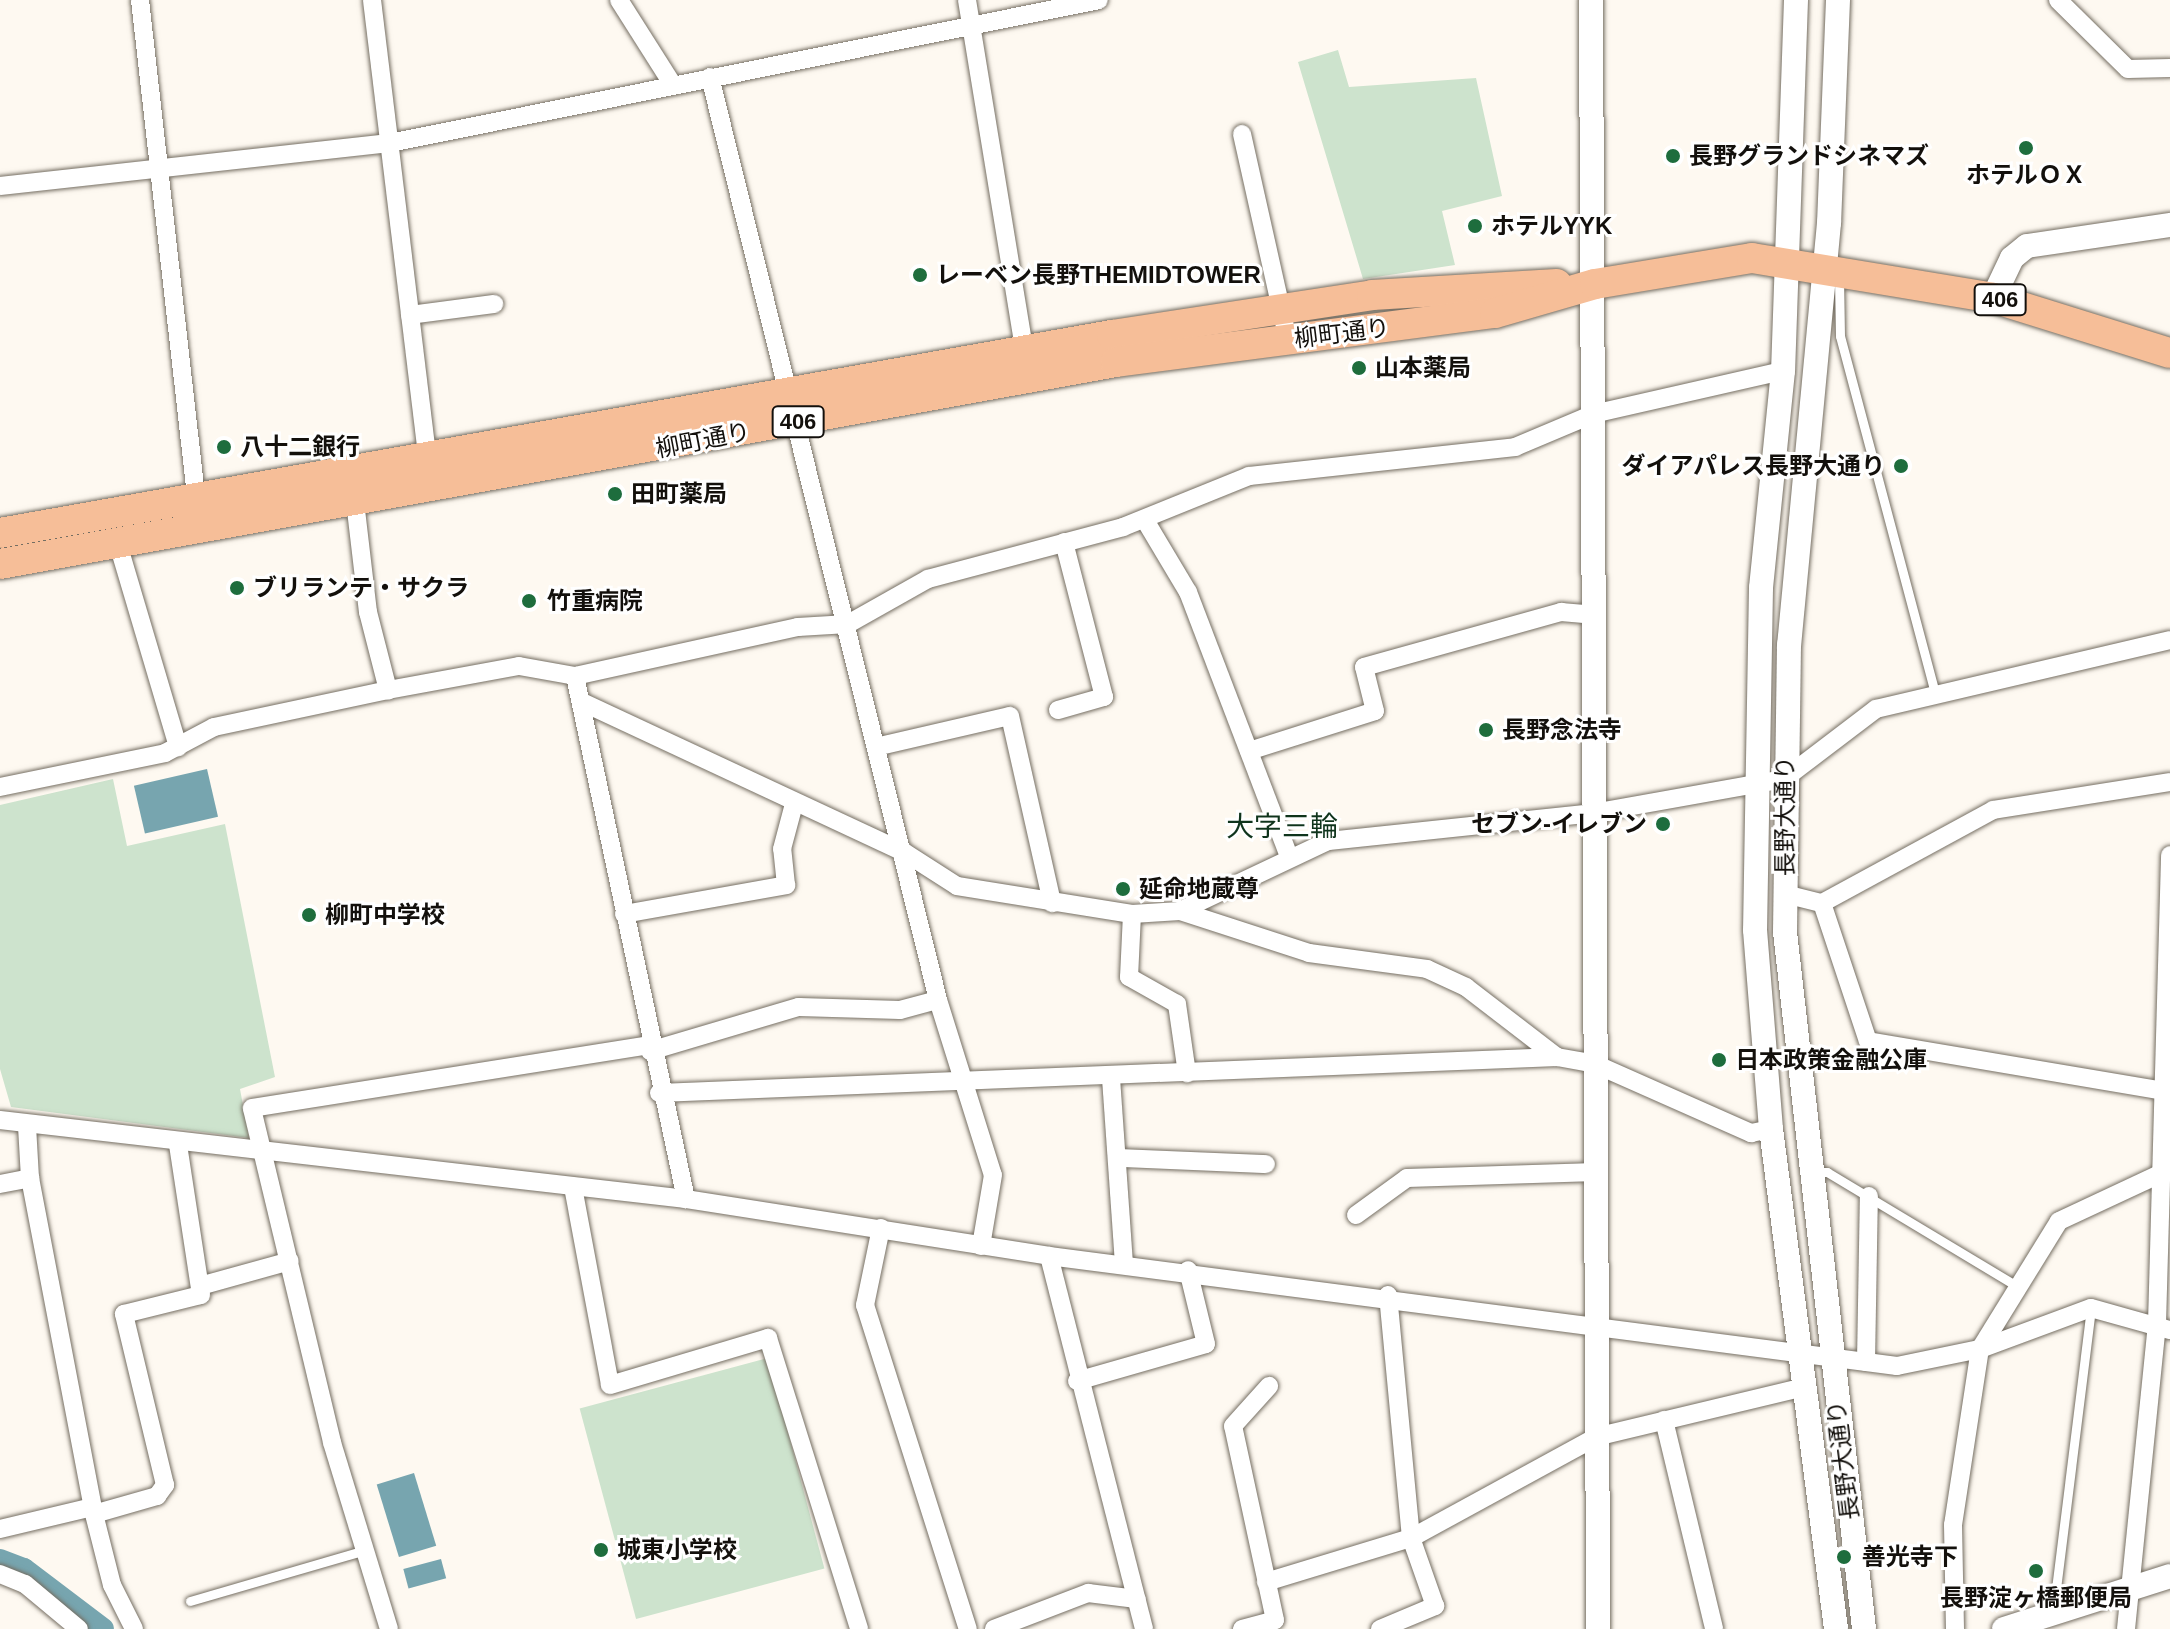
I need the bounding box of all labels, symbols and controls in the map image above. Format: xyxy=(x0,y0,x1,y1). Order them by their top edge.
marker: ホテルＯＸ xyxy=(2017,139,2035,157)
place label: 長野グランドシネマズ xyxy=(1689,142,1929,170)
marker: 長野グランドシネマズ xyxy=(1664,147,1682,165)
place label: ホテルＯＸ xyxy=(1966,161,2086,189)
place label: ホテルYYK xyxy=(1491,212,1612,240)
marker: ホテルYYK xyxy=(1466,217,1484,235)
place label: レーベン長野THEMIDTOWER xyxy=(936,261,1261,289)
marker: レーベン長野THEMIDTOWER xyxy=(911,266,929,284)
road number: 406 xyxy=(1972,282,2028,318)
street label: 柳町通り xyxy=(1293,313,1391,353)
place label: 山本薬局 xyxy=(1375,354,1471,382)
marker: 山本薬局 xyxy=(1350,359,1368,377)
road number: 406 xyxy=(770,404,826,440)
street label: 柳町通り xyxy=(653,417,753,463)
place label: 八十二銀行 xyxy=(240,433,360,461)
marker: 八十二銀行 xyxy=(215,438,233,456)
place label: ダイアパレス長野大通り xyxy=(1621,452,1885,480)
marker: ダイアパレス長野大通り xyxy=(1892,457,1910,475)
place label: 田町薬局 xyxy=(631,480,727,508)
marker: 田町薬局 xyxy=(606,485,624,503)
place label: ブリランテ・サクラ xyxy=(253,574,469,602)
marker: ブリランテ・サクラ xyxy=(228,579,246,597)
place label: 竹重病院 xyxy=(547,587,643,615)
marker: 竹重病院 xyxy=(518,590,540,612)
place label: 長野念法寺 xyxy=(1502,716,1622,744)
marker: 長野念法寺 xyxy=(1477,721,1495,739)
street label: 長野大通り xyxy=(1771,756,1799,876)
district label: 大字三輪 xyxy=(1226,810,1338,844)
place label: セブン-イレブン xyxy=(1471,810,1647,838)
marker: セブン-イレブン xyxy=(1654,815,1672,833)
place label: 延命地蔵尊 xyxy=(1139,875,1259,903)
marker: 延命地蔵尊 xyxy=(1114,880,1132,898)
place label: 柳町中学校 xyxy=(325,901,445,929)
marker: 柳町中学校 xyxy=(300,906,318,924)
place label: 日本政策金融公庫 xyxy=(1735,1046,1927,1074)
marker: 日本政策金融公庫 xyxy=(1710,1051,1728,1069)
street label: 長野大通り xyxy=(1821,1399,1865,1521)
place label: 城東小学校 xyxy=(617,1536,737,1564)
marker: 城東小学校 xyxy=(592,1541,610,1559)
place label: 善光寺下 xyxy=(1862,1543,1958,1571)
marker: 善光寺下 xyxy=(1833,1546,1855,1568)
marker: 長野淀ヶ橋郵便局 xyxy=(2027,1562,2045,1580)
place label: 長野淀ヶ橋郵便局 xyxy=(1940,1584,2132,1612)

